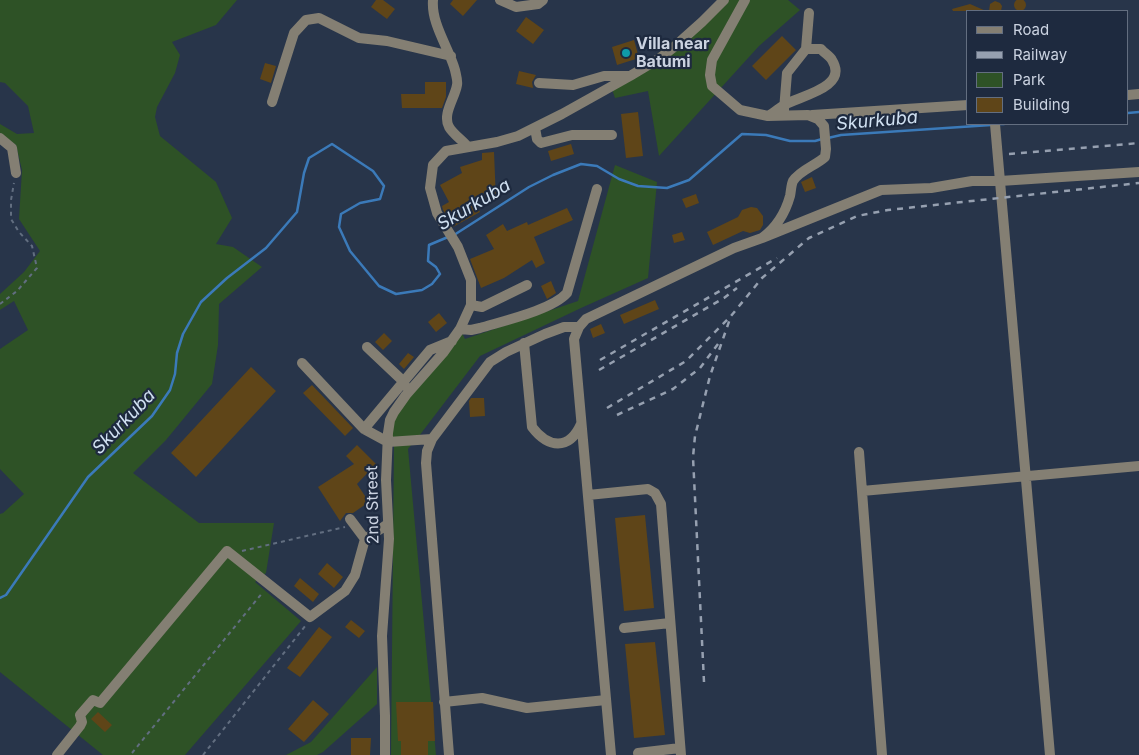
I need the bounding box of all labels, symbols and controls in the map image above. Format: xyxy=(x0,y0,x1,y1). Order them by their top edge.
legend xyxy=(966,10,1129,125)
text: Road xyxy=(1013,20,1049,39)
place label: Villa near Batumi xyxy=(636,34,709,72)
text: Railway xyxy=(1013,45,1067,64)
marker: Villa near Batumi xyxy=(620,47,632,59)
text: Park xyxy=(1013,70,1045,89)
text: Building xyxy=(1013,95,1070,114)
water label: Skurkuba xyxy=(835,107,919,135)
water label: Skurkuba xyxy=(433,175,515,235)
water label: Skurkuba xyxy=(88,385,160,459)
street label: 2nd Street xyxy=(363,466,383,544)

